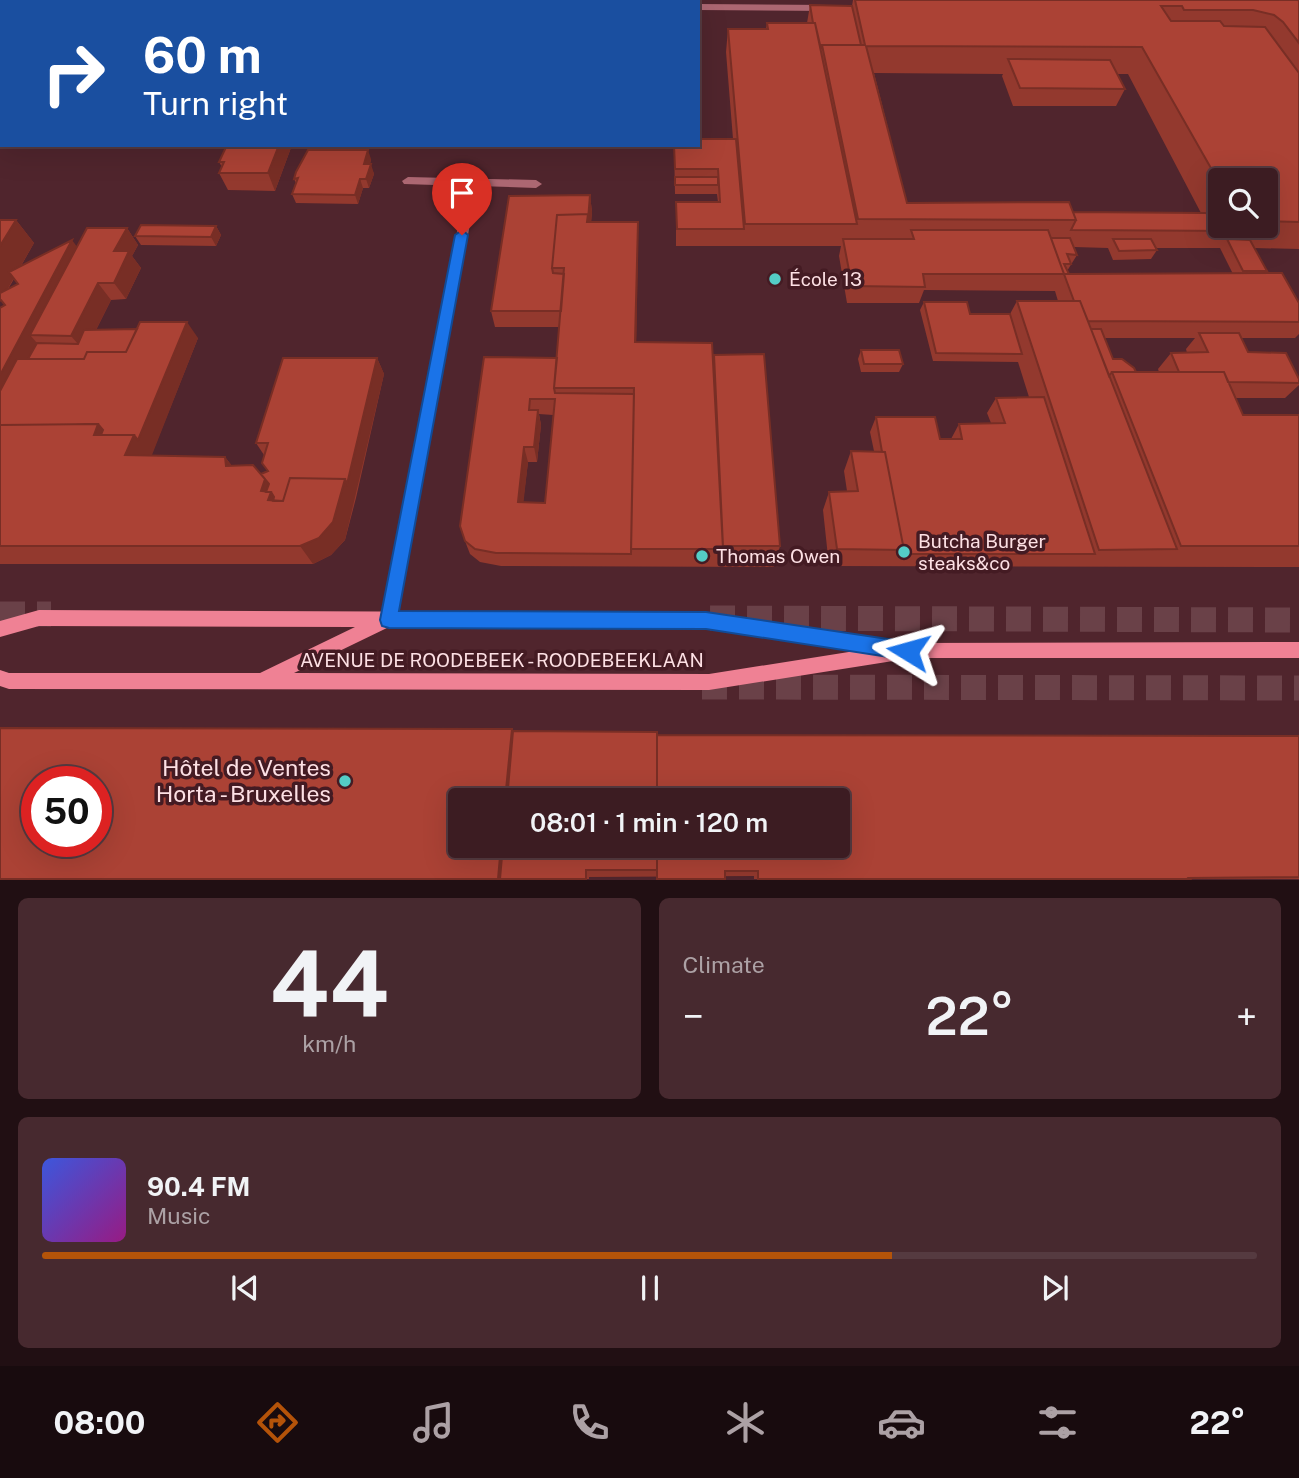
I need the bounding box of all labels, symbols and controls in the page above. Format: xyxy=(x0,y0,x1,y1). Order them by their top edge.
text: 60 m xyxy=(143,26,262,84)
icon: right xyxy=(28,28,119,119)
text: Turn right xyxy=(143,85,288,122)
pin xyxy=(432,163,492,235)
map controls xyxy=(1208,168,1278,238)
button: search xyxy=(1208,168,1278,238)
icon: arrive xyxy=(443,174,481,212)
place label: École 13 xyxy=(789,268,862,290)
marker: École 13 xyxy=(767,271,783,287)
place label: Butcha Burger steaks&co xyxy=(918,530,1046,574)
marker: Butcha Burger steaks&co xyxy=(896,544,912,560)
place label: Thomas Owen xyxy=(716,545,840,567)
marker: Thomas Owen xyxy=(694,548,710,564)
position arrow xyxy=(871,614,945,688)
street label: AVENUE DE ROODEBEEK - ROODEBEEKLAAN xyxy=(300,649,704,671)
place label: Hôtel de Ventes Horta - Bruxelles xyxy=(156,754,331,807)
speed limit sign: 50 xyxy=(21,766,112,857)
marker: Hôtel de Ventes Horta - Bruxelles xyxy=(337,773,353,789)
text: 08:01 · 1 min · 120 m xyxy=(530,807,768,838)
text: 44 xyxy=(270,931,389,1037)
text: Climate xyxy=(683,951,765,978)
text: 22° xyxy=(925,986,1014,1047)
text: − xyxy=(683,994,704,1039)
text: + xyxy=(1236,994,1257,1039)
text: km/h xyxy=(302,1030,356,1057)
text: 90.4 FM xyxy=(147,1171,250,1202)
text: Music xyxy=(147,1202,211,1229)
icon: previous xyxy=(226,1269,264,1307)
icon: pause xyxy=(631,1269,669,1307)
icon: next xyxy=(1036,1269,1074,1307)
icon: directions xyxy=(253,1398,302,1447)
icon: music xyxy=(409,1398,458,1447)
icon: phone xyxy=(565,1398,614,1447)
icon: climate xyxy=(721,1398,770,1447)
icon: car xyxy=(877,1398,926,1447)
icon: filters xyxy=(1033,1398,1082,1447)
text: 08:00 xyxy=(54,1404,145,1441)
text: 22° xyxy=(1190,1404,1245,1441)

